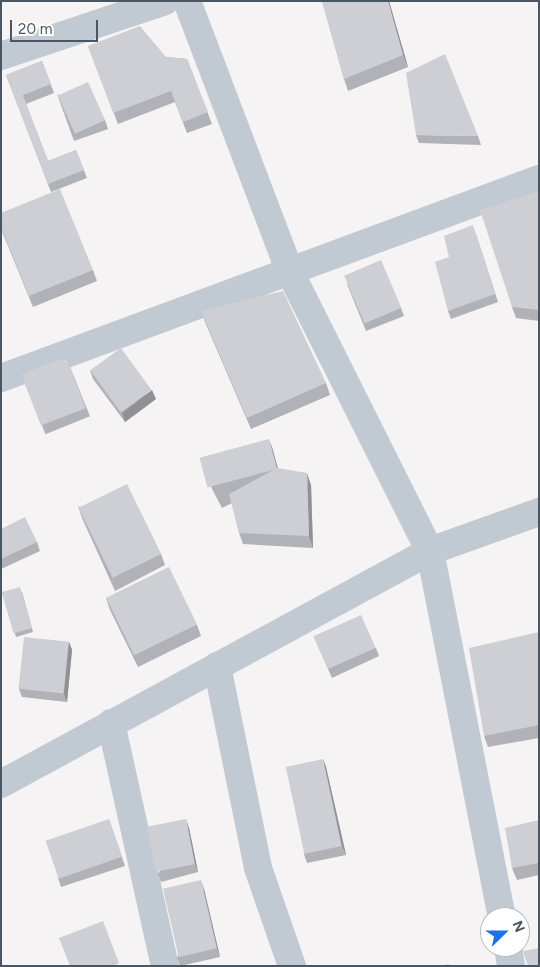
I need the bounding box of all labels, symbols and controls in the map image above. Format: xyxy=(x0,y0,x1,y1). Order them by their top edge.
scale bar xyxy=(12,10,100,42)
text: 20 m xyxy=(18,20,52,38)
north arrow xyxy=(480,907,530,957)
text: N xyxy=(509,918,528,935)

